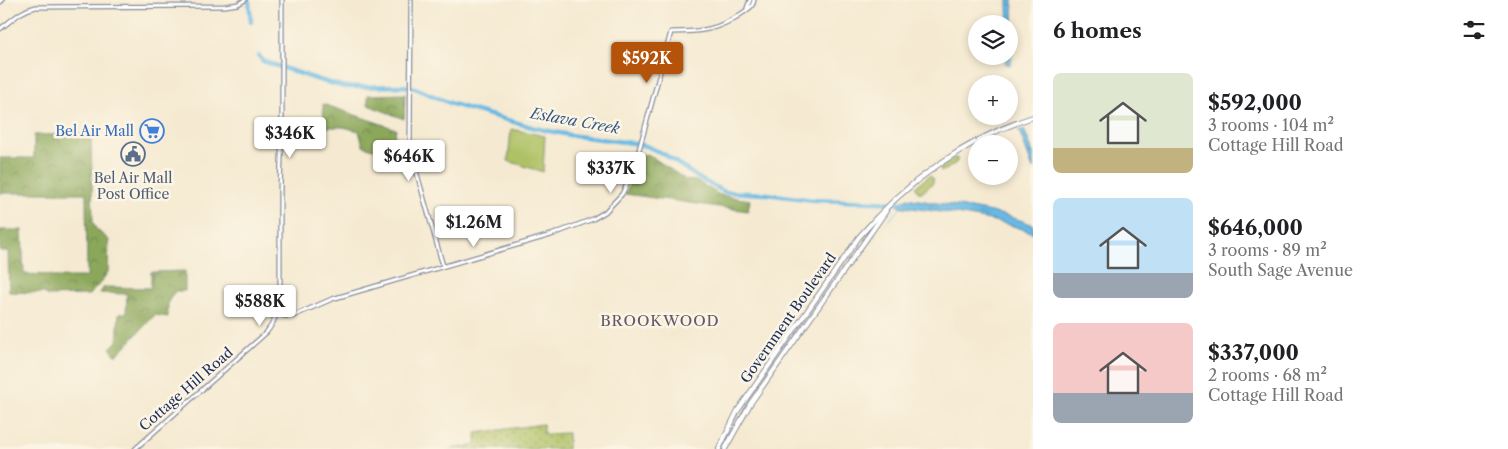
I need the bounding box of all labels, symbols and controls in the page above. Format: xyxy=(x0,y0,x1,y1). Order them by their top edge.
map controls xyxy=(968,15,1018,185)
button: layers xyxy=(968,15,1018,65)
icon: filters xyxy=(1460,16,1488,44)
text: 6 homes xyxy=(1053,18,1142,43)
pin: $592K xyxy=(612,42,682,84)
text: $592K xyxy=(622,48,672,68)
button: + xyxy=(968,75,1018,125)
text: $592,000 xyxy=(1208,90,1302,115)
icon: home xyxy=(1093,93,1153,153)
water label: Eslava Creek xyxy=(528,103,621,138)
text: 3 rooms · 104 m² xyxy=(1208,115,1334,135)
pin: $346K xyxy=(255,116,325,159)
supermarket icon: Bel Air Mall xyxy=(139,118,165,144)
place label: Bel Air Mall xyxy=(55,122,134,140)
text: $346K xyxy=(265,123,315,143)
button: − xyxy=(968,135,1018,185)
text: Cottage Hill Road xyxy=(1208,135,1343,155)
pin: $646K xyxy=(374,140,444,182)
public building icon: Bel Air Mall Post Office xyxy=(120,141,146,167)
text: $646K xyxy=(384,146,434,166)
pin: $337K xyxy=(576,152,646,194)
text: $337K xyxy=(587,158,635,178)
place label: Bel Air Mall Post Office xyxy=(94,169,172,203)
pin: $1.26M xyxy=(433,206,515,248)
text: $1.26M xyxy=(446,212,502,232)
text: $646,000 xyxy=(1208,215,1303,240)
icon: home xyxy=(1093,218,1153,278)
text: 3 rooms · 89 m² xyxy=(1208,240,1327,260)
street label: Government Boulevard xyxy=(736,249,840,387)
text: South Sage Avenue xyxy=(1208,260,1353,280)
pin: $588K xyxy=(225,284,295,327)
text: $588K xyxy=(235,291,285,311)
district label: BROOKWOOD xyxy=(600,311,720,330)
text: $337,000 xyxy=(1208,340,1299,365)
street label: Cottage Hill Road xyxy=(135,343,237,435)
icon: home xyxy=(1093,343,1153,403)
text: 2 rooms · 68 m² xyxy=(1208,365,1327,385)
text: Cottage Hill Road xyxy=(1208,385,1343,405)

